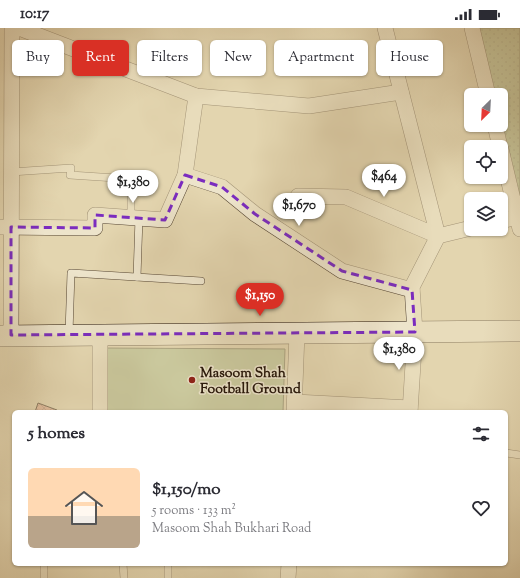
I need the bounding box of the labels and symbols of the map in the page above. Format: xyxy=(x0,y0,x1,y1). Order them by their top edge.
north arrow xyxy=(464,88,508,132)
pin: $464 xyxy=(360,164,408,198)
pin: $1,380 xyxy=(100,170,166,204)
pin: $1,670 xyxy=(266,193,332,227)
pin: $1,150 xyxy=(227,283,293,317)
pin: $1,380 xyxy=(366,337,432,371)
place label: Masoom Shah Football Ground xyxy=(200,364,301,400)
marker: Masoom Shah Football Ground xyxy=(187,375,197,385)

